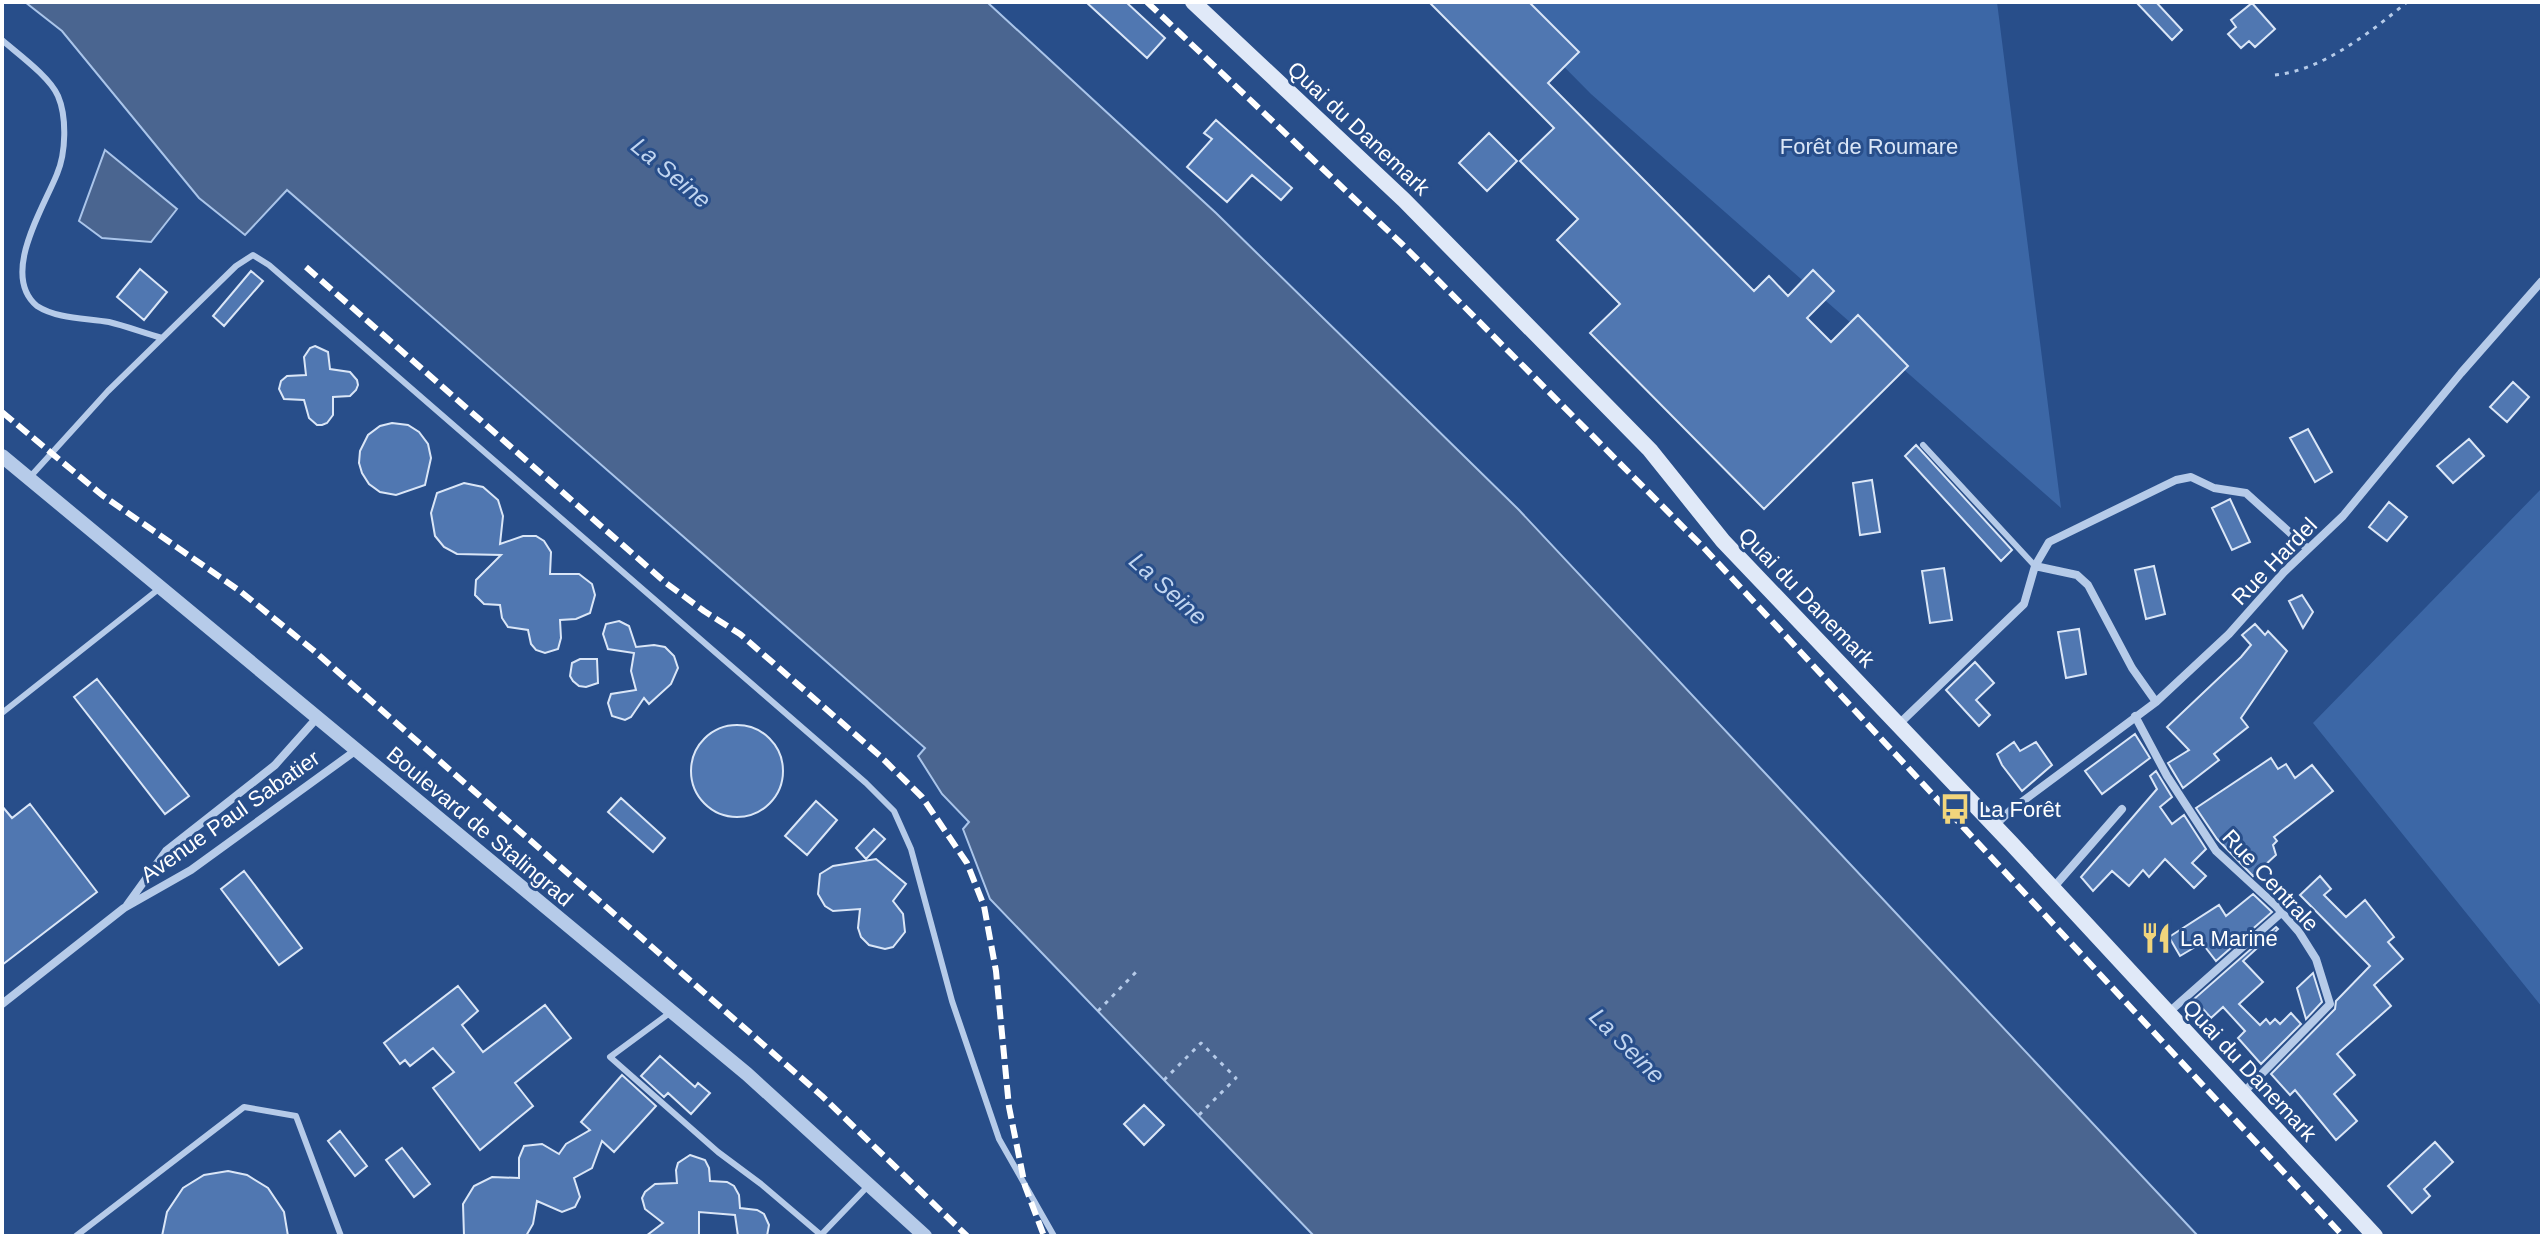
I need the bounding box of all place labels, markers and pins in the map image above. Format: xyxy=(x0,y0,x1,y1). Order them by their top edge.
bus stop icon: La Forêt xyxy=(1938,792,1972,826)
place label: La Forêt xyxy=(1979,797,2061,822)
restaurant icon: La Marine xyxy=(2139,921,2173,955)
place label: La Marine xyxy=(2180,926,2278,951)

